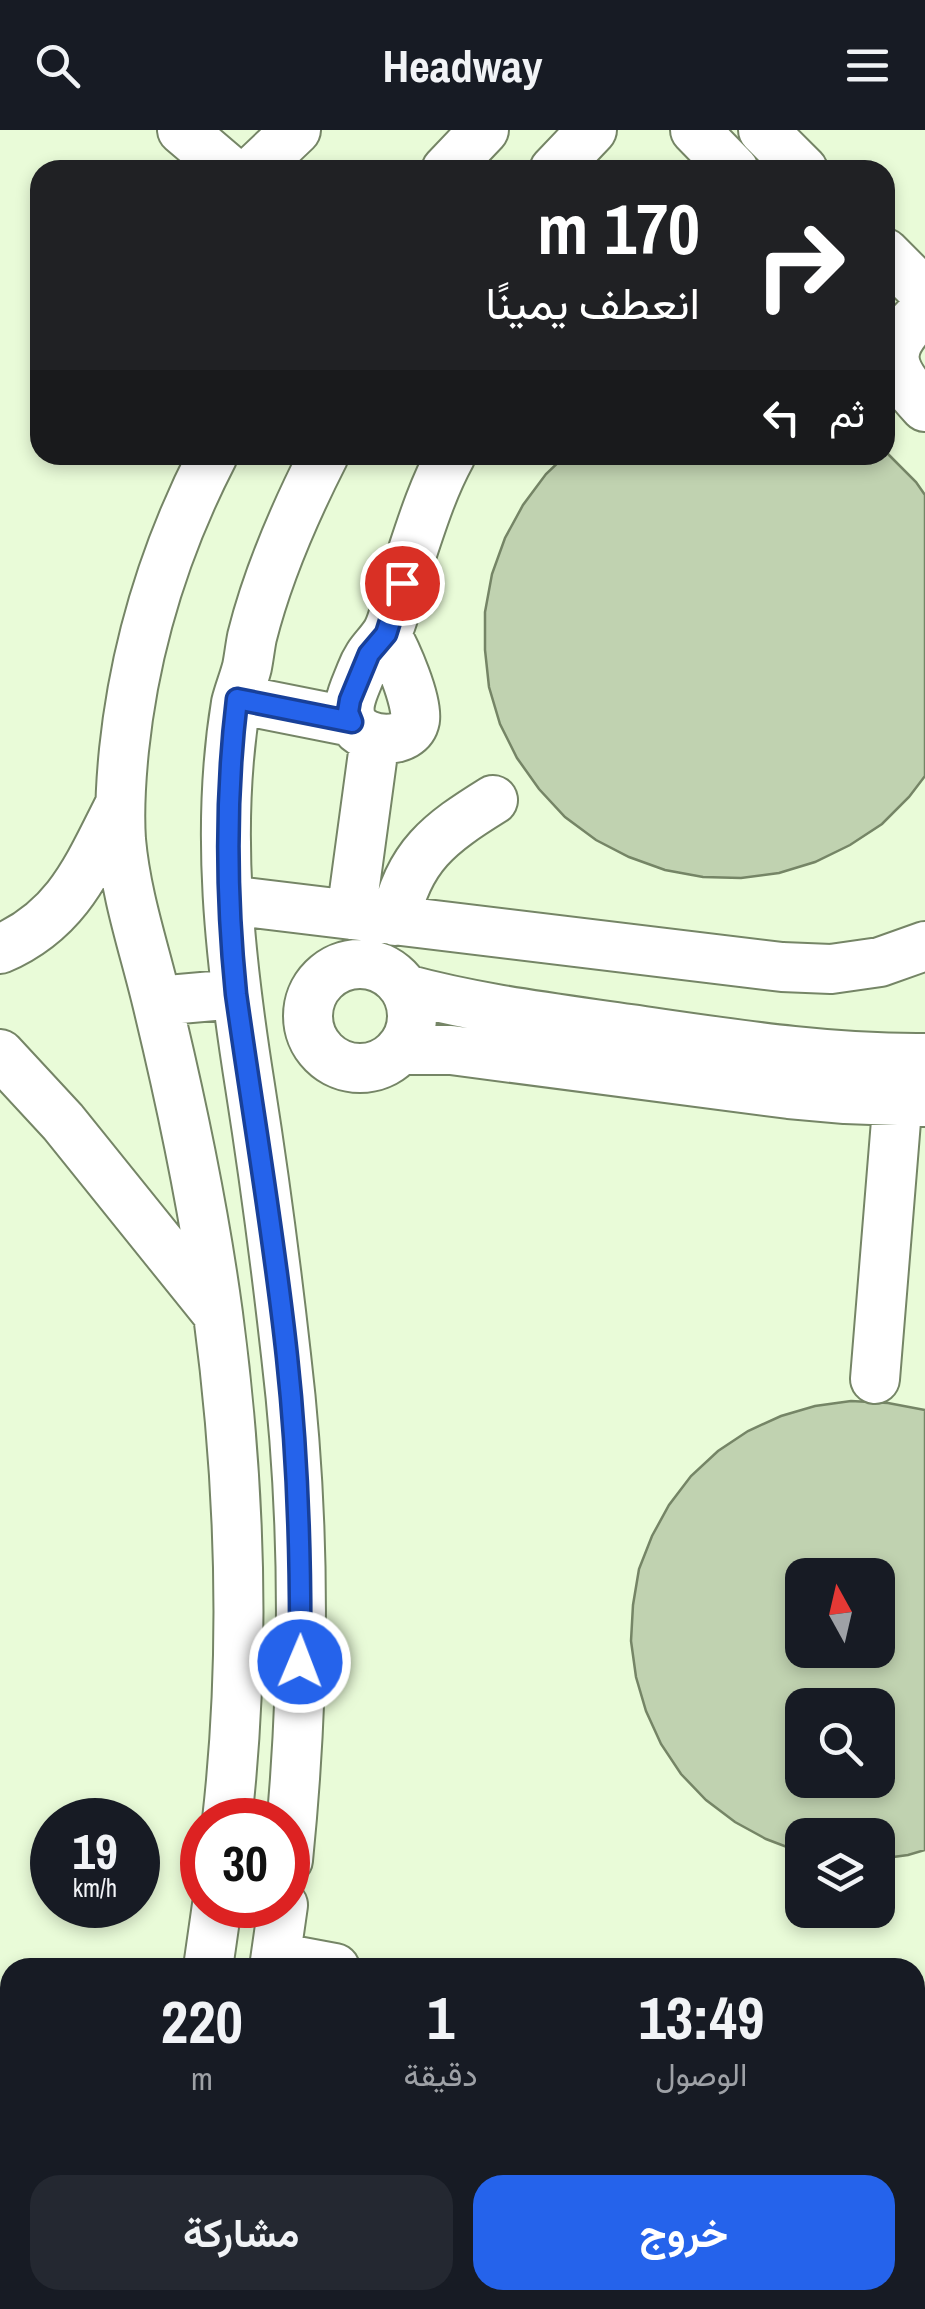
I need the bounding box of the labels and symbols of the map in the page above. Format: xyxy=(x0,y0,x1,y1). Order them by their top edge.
pin xyxy=(360,541,445,626)
north arrow xyxy=(785,1558,895,1668)
position arrow xyxy=(248,1610,352,1714)
speed limit sign: 30 xyxy=(180,1798,310,1928)

